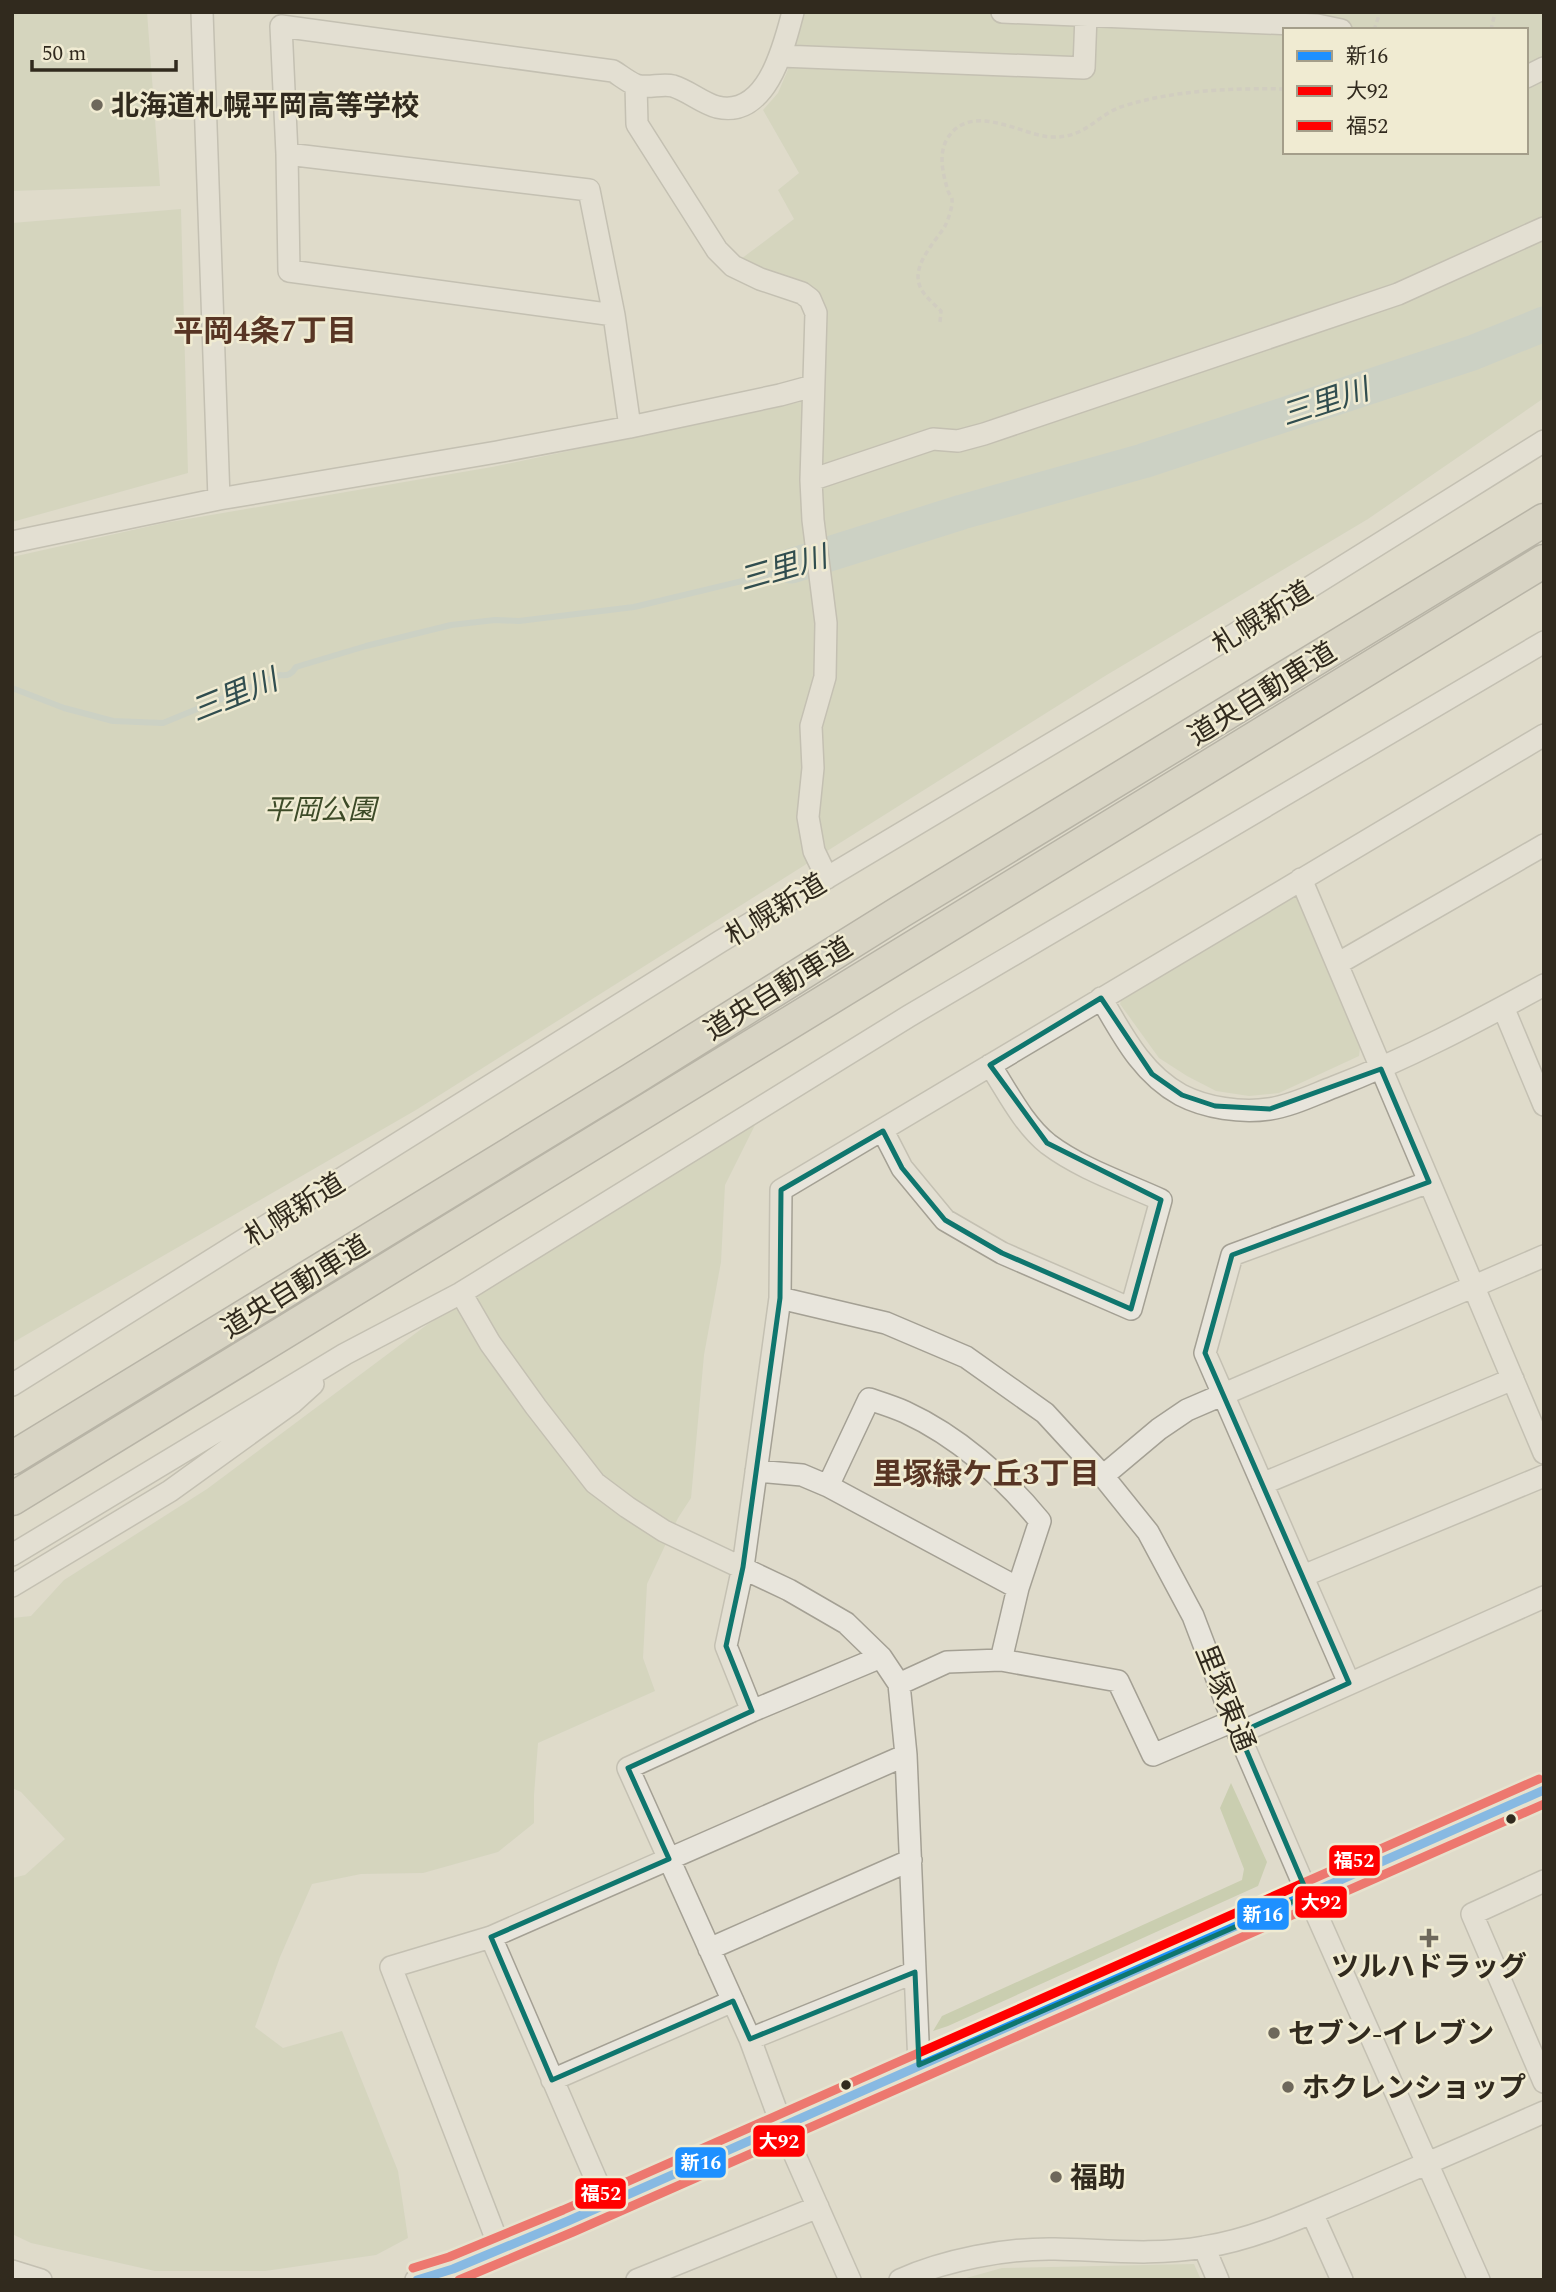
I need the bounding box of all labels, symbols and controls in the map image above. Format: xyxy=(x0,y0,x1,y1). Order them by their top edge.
scale bar xyxy=(32,28,175,72)
legend xyxy=(1283,28,1528,154)
text: 50 m xyxy=(42,38,86,70)
text: 新16 xyxy=(1346,41,1388,73)
text: 大92 xyxy=(1346,76,1388,108)
place label: 北海道札幌平岡高等学校 xyxy=(111,85,419,128)
marker: 北海道札幌平岡高等学校 xyxy=(89,97,105,113)
text: 福52 xyxy=(1346,111,1388,143)
district label: 平岡4条7丁目 xyxy=(173,309,357,355)
water label: 三里川 xyxy=(1275,366,1378,439)
water label: 三里川 xyxy=(734,534,836,603)
street label: 札幌新道 xyxy=(1204,570,1322,666)
street label: 道央自動車道 xyxy=(1180,632,1345,757)
water label: 三里川 xyxy=(184,657,287,734)
park label: 平岡公園 xyxy=(264,789,380,832)
street label: 札幌新道 xyxy=(717,863,835,958)
street label: 道央自動車道 xyxy=(696,927,861,1052)
street label: 札幌新道 xyxy=(236,1162,354,1258)
street label: 道央自動車道 xyxy=(213,1225,378,1350)
district label: 里塚緑ケ丘3丁目 xyxy=(873,1452,1099,1498)
street label: 里塚東通 xyxy=(1184,1639,1266,1759)
unlabelled marker xyxy=(1504,1812,1518,1826)
line badge: 福52 xyxy=(1328,1844,1381,1877)
text: 福52 xyxy=(1334,1847,1374,1876)
line badge: 大92 xyxy=(1294,1885,1348,1919)
text: 大92 xyxy=(1301,1889,1341,1918)
line badge: 新16 xyxy=(1236,1897,1290,1931)
text: 新16 xyxy=(1243,1901,1283,1930)
marker: ツルハドラッグ xyxy=(1421,1930,1437,1946)
place label: ツルハドラッグ xyxy=(1331,1946,1527,1989)
place label: セブン-イレブン xyxy=(1288,2013,1494,2056)
marker: セブン-イレブン xyxy=(1266,2025,1282,2041)
place label: ホクレンショップ xyxy=(1302,2067,1526,2110)
unlabelled marker xyxy=(839,2078,853,2092)
marker: ホクレンショップ xyxy=(1280,2079,1296,2095)
line badge: 大92 xyxy=(752,2124,806,2158)
text: 大92 xyxy=(759,2128,799,2157)
line badge: 新16 xyxy=(674,2146,727,2179)
text: 新16 xyxy=(681,2149,721,2178)
place label: 福助 xyxy=(1070,2157,1126,2200)
marker: 福助 xyxy=(1048,2169,1064,2185)
line badge: 福52 xyxy=(574,2177,627,2210)
text: 福52 xyxy=(581,2180,621,2209)

